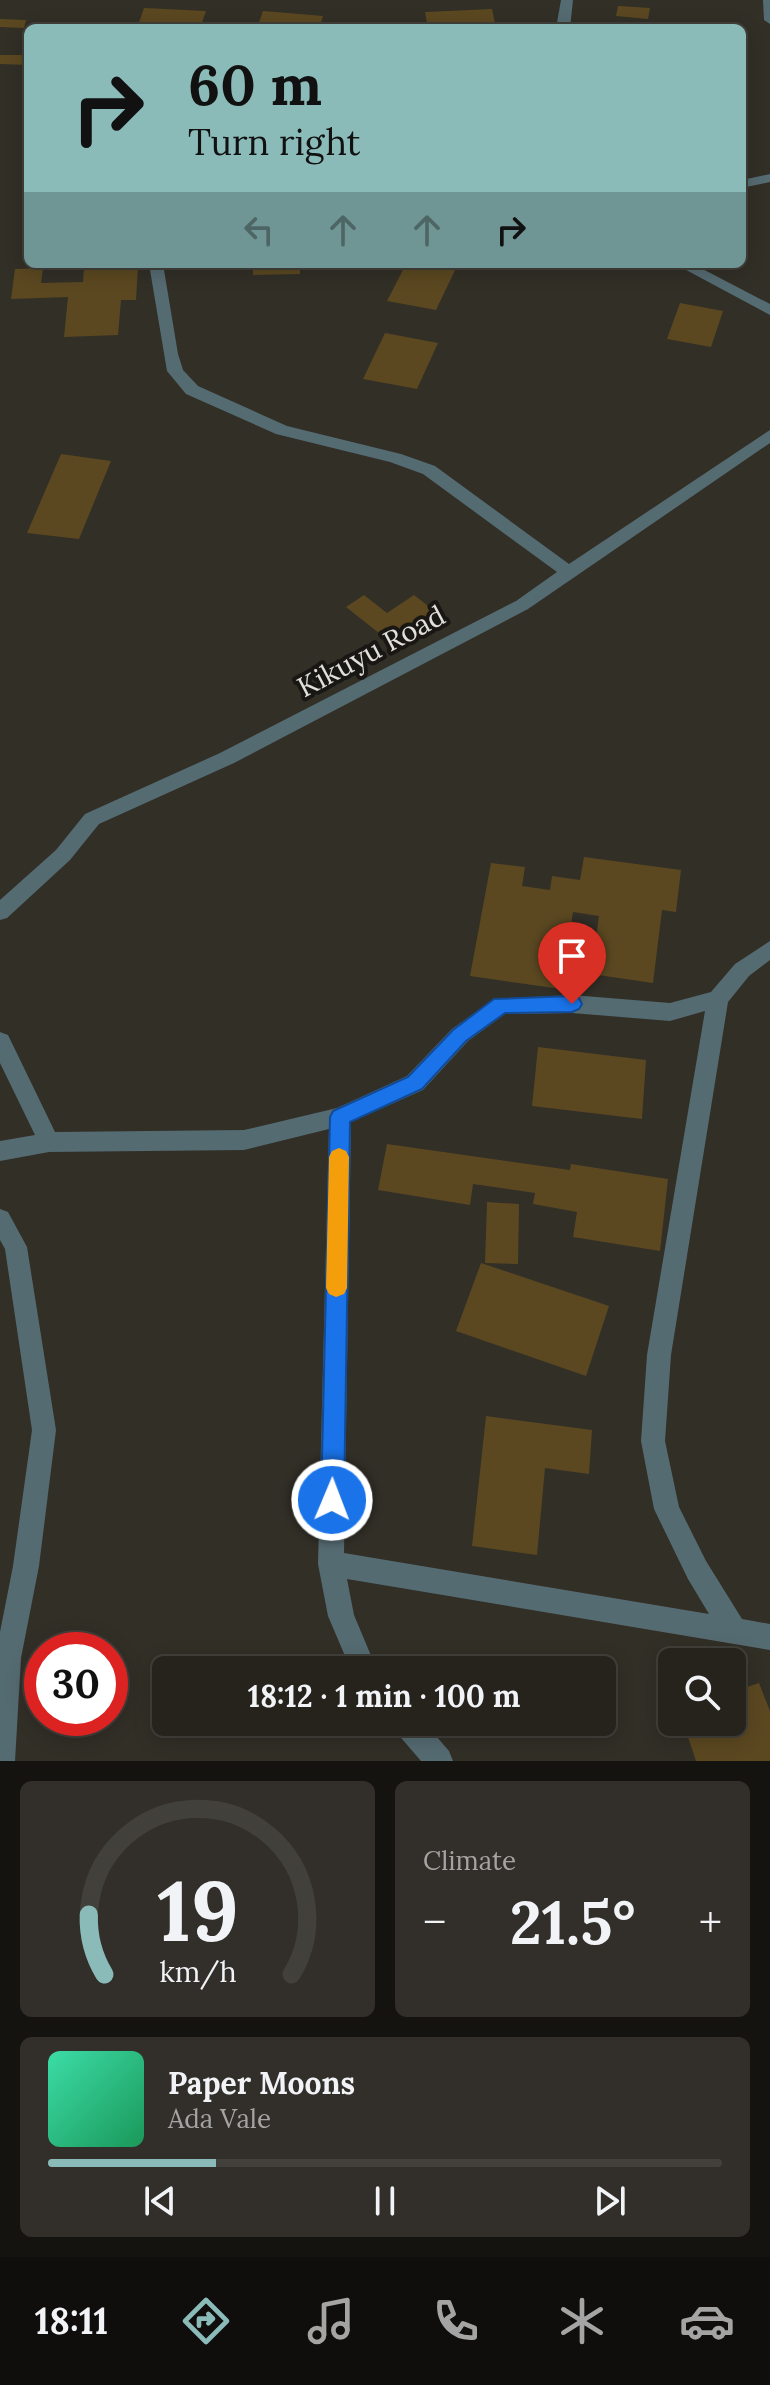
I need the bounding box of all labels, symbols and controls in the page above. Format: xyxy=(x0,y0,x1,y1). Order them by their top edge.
text: 60 m xyxy=(188,49,322,120)
icon: right xyxy=(56,56,160,160)
text: Turn right xyxy=(188,119,361,165)
icon: left xyxy=(237,208,281,252)
icon: ahead xyxy=(321,208,365,252)
icon: ahead xyxy=(405,208,449,252)
icon: right xyxy=(489,208,533,252)
street label: Kikuyu Road xyxy=(291,597,451,705)
pin xyxy=(538,922,606,1004)
icon: arrive xyxy=(550,934,594,978)
position arrow xyxy=(290,1458,374,1542)
speed limit sign: 30 xyxy=(24,1632,128,1736)
map controls xyxy=(658,1648,746,1736)
button: search xyxy=(658,1648,746,1736)
text: 18:12 · 1 min · 100 m xyxy=(248,1677,520,1715)
text: Climate xyxy=(423,1844,516,1877)
text: 19 xyxy=(157,1857,238,1964)
text: 21.5° xyxy=(510,1884,635,1960)
text: − xyxy=(423,1894,446,1950)
text: + xyxy=(699,1894,722,1950)
text: km/h xyxy=(159,1953,236,1990)
text: Paper Moons xyxy=(168,2064,355,2102)
text: Ada Vale xyxy=(168,2102,271,2135)
icon: previous xyxy=(138,2179,182,2223)
icon: pause xyxy=(363,2179,407,2223)
icon: next xyxy=(588,2179,632,2223)
icon: directions xyxy=(178,2293,234,2349)
icon: music xyxy=(303,2293,359,2349)
icon: phone xyxy=(428,2293,484,2349)
icon: climate xyxy=(554,2293,610,2349)
icon: car xyxy=(679,2293,735,2349)
text: 18:11 xyxy=(35,2298,108,2344)

